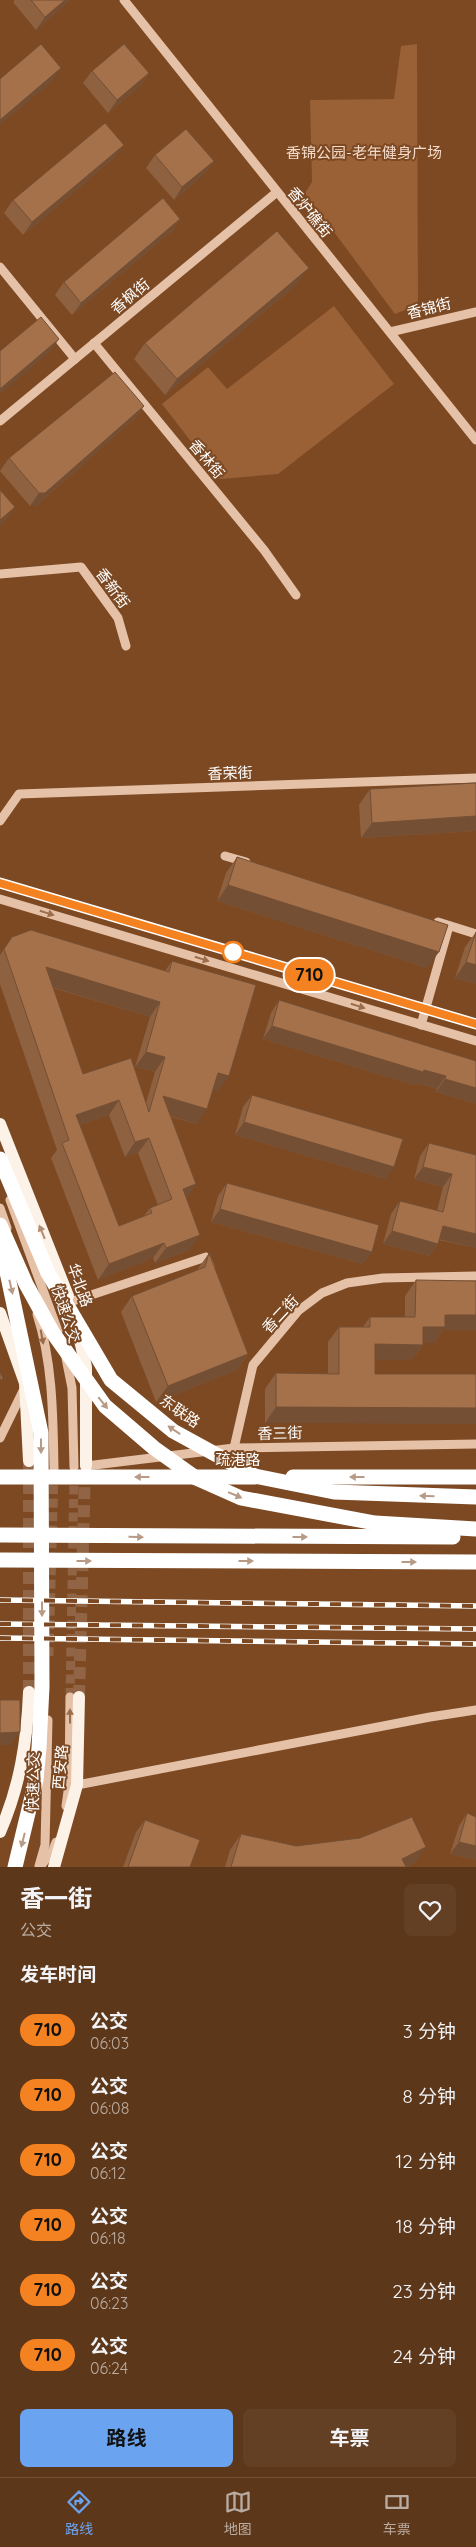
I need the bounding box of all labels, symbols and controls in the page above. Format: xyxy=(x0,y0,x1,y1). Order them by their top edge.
park label: 香锦公园-老年健身广场 xyxy=(286,143,442,162)
street label: 香炉礁街 xyxy=(284,183,336,241)
street label: 香枫街 xyxy=(107,274,153,318)
street label: 香锦街 xyxy=(405,293,453,323)
street label: 香林街 xyxy=(185,436,229,482)
street label: 香新街 xyxy=(92,564,134,612)
street label: 香荣街 xyxy=(207,763,253,783)
one-way arrow xyxy=(39,909,54,917)
unlabelled marker xyxy=(222,941,244,963)
one-way arrow xyxy=(195,956,210,964)
line badge: 710 xyxy=(280,959,338,991)
text: 710 xyxy=(295,963,323,986)
one-way arrow xyxy=(351,1003,366,1011)
one-way arrow xyxy=(38,1225,45,1240)
street label: 华北路 xyxy=(63,1261,97,1309)
one-way arrow xyxy=(7,1279,15,1295)
street label: 快速公交 xyxy=(48,1283,84,1345)
street label: 香二街 xyxy=(258,1291,302,1337)
one-way arrow xyxy=(39,1329,47,1345)
street label: 东联路 xyxy=(156,1390,204,1432)
one-way arrow xyxy=(98,1396,108,1409)
street label: 香三街 xyxy=(257,1423,303,1443)
one-way arrow xyxy=(167,1425,180,1435)
one-way arrow xyxy=(37,1439,45,1455)
street label: 疏港路 xyxy=(215,1450,261,1469)
one-way arrow xyxy=(134,1473,150,1481)
one-way arrow xyxy=(349,1473,365,1481)
one-way arrow xyxy=(419,1491,435,1499)
one-way arrow xyxy=(228,1492,242,1500)
one-way arrow xyxy=(128,1533,144,1541)
one-way arrow xyxy=(292,1533,308,1541)
one-way arrow xyxy=(76,1557,92,1565)
one-way arrow xyxy=(238,1557,254,1565)
one-way arrow xyxy=(401,1558,417,1566)
one-way arrow xyxy=(38,1601,46,1617)
one-way arrow xyxy=(66,1708,74,1724)
street label: 西安路 xyxy=(49,1744,71,1790)
street label: 快速公交 xyxy=(23,1752,43,1812)
one-way arrow xyxy=(19,1832,27,1847)
text: 香一街 xyxy=(20,1883,92,1913)
button: heart xyxy=(404,1884,456,1936)
text: 公交 xyxy=(20,1920,52,1940)
text: 发车时间 xyxy=(20,1962,96,1986)
text: 公交 xyxy=(90,2009,128,2033)
text: 710 xyxy=(33,2018,62,2041)
text: 3 分钟 xyxy=(403,2019,456,2043)
text: 06:03 xyxy=(90,2033,129,2053)
text: 公交 xyxy=(90,2074,128,2098)
text: 710 xyxy=(33,2083,62,2106)
text: 8 分钟 xyxy=(403,2084,456,2108)
text: 06:08 xyxy=(90,2098,129,2118)
text: 公交 xyxy=(90,2139,128,2163)
text: 710 xyxy=(33,2148,62,2171)
text: 12 分钟 xyxy=(395,2149,456,2173)
text: 06:12 xyxy=(90,2163,126,2183)
text: 公交 xyxy=(90,2204,128,2228)
text: 710 xyxy=(33,2213,62,2236)
text: 18 分钟 xyxy=(396,2214,456,2238)
text: 06:18 xyxy=(90,2228,126,2248)
text: 公交 xyxy=(90,2269,128,2293)
text: 710 xyxy=(33,2278,62,2301)
text: 23 分钟 xyxy=(392,2279,456,2303)
text: 06:23 xyxy=(90,2293,128,2313)
text: 公交 xyxy=(90,2334,128,2358)
text: 710 xyxy=(33,2343,62,2366)
text: 24 分钟 xyxy=(393,2344,456,2368)
text: 06:24 xyxy=(90,2358,128,2378)
button: 路线 xyxy=(20,2409,233,2467)
button: 车票 xyxy=(243,2409,456,2467)
tab: 路线 xyxy=(65,2488,93,2538)
tab: 地图 xyxy=(224,2488,252,2538)
tab: 车票 xyxy=(383,2488,411,2538)

